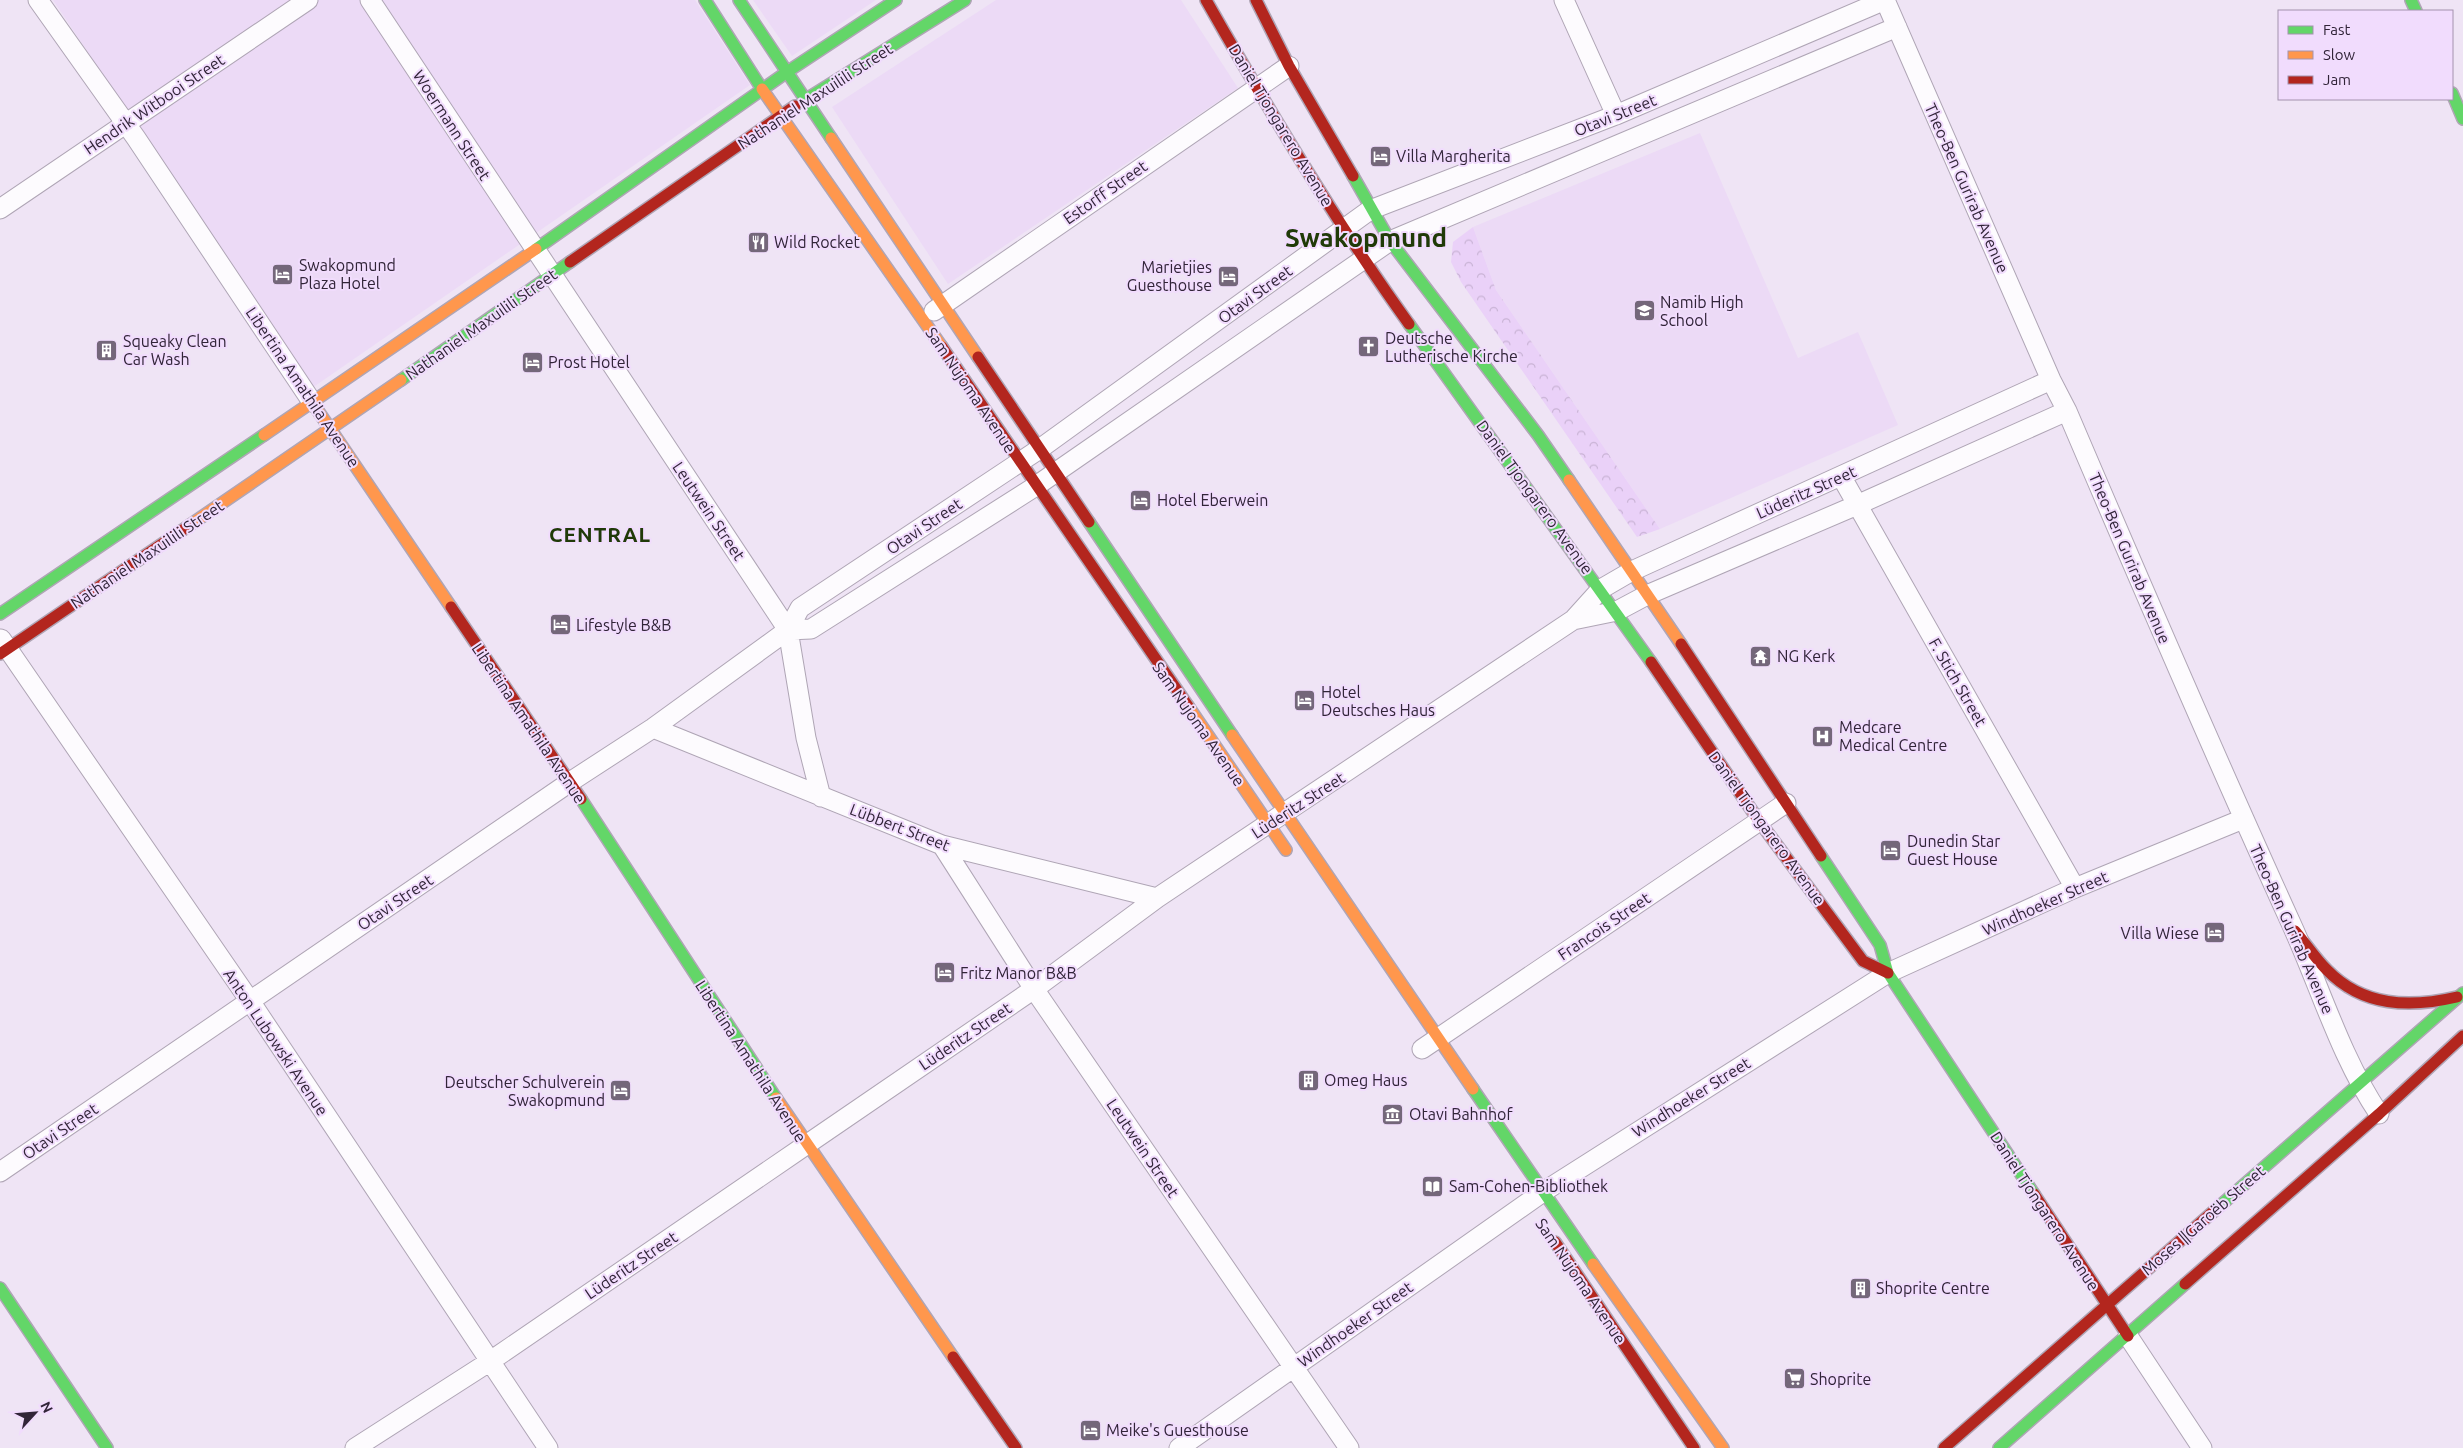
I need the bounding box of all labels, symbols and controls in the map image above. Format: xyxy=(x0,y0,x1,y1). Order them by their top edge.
legend xyxy=(2278,10,2453,100)
text: Fast xyxy=(2323,21,2351,38)
street label: Nathaniel Maxuilili Street xyxy=(734,39,896,153)
street label: Daniel Tjongarero Avenue xyxy=(1225,41,1337,209)
text: Slow xyxy=(2323,46,2356,63)
street label: Hendrik Witbooi Street xyxy=(80,50,228,158)
street label: Woermann Street xyxy=(410,67,495,184)
text: Jam xyxy=(2323,71,2351,88)
street label: Otavi Street xyxy=(1571,90,1659,140)
street label: Theo-Ben Gurirab Avenue xyxy=(1921,100,2013,276)
hotel icon: Villa Margherita xyxy=(1368,144,1392,168)
place label: Villa Margherita xyxy=(1396,147,1511,165)
street label: Estorff Street xyxy=(1060,156,1151,228)
district label: Swakopmund xyxy=(1285,223,1447,252)
restaurant icon: Wild Rocket xyxy=(746,230,770,254)
place label: Wild Rocket xyxy=(774,233,861,251)
place label: Swakopmund Plaza Hotel xyxy=(299,256,396,292)
place label: Marietjies Guesthouse xyxy=(1127,258,1212,294)
street label: Otavi Street xyxy=(1215,261,1296,327)
hotel icon: Swakopmund Plaza Hotel xyxy=(271,262,295,286)
street label: Nathaniel Maxuilili Street xyxy=(402,264,561,383)
hotel icon: Marietjies Guesthouse xyxy=(1216,264,1240,288)
place label: Namib High School xyxy=(1660,293,1744,329)
school or university icon: Namib High School xyxy=(1632,299,1656,323)
street label: Libertina Amathila Avenue xyxy=(243,304,363,470)
street label: Sam Nujoma Avenue xyxy=(922,324,1020,456)
place label: Deutsche Lutherische Kirche xyxy=(1385,329,1518,365)
place label: Squeaky Clean Car Wash xyxy=(123,332,227,368)
church icon: Deutsche Lutherische Kirche xyxy=(1357,335,1381,359)
building icon: Squeaky Clean Car Wash xyxy=(95,338,119,362)
hotel icon: Prost Hotel xyxy=(520,350,544,374)
place label: Prost Hotel xyxy=(548,353,630,371)
street label: Daniel Tjongarero Avenue xyxy=(1473,417,1597,577)
street label: Leutwein Street xyxy=(669,458,749,564)
street label: Lüderitz Street xyxy=(1753,462,1859,522)
street label: Theo-Ben Gurirab Avenue xyxy=(2086,470,2174,646)
hotel icon: Hotel Eberwein xyxy=(1129,488,1153,512)
place label: Hotel Eberwein xyxy=(1157,491,1268,509)
street label: Otavi Street xyxy=(883,494,966,558)
street label: Nathaniel Maxuilili Street xyxy=(67,496,228,612)
district label: CENTRAL xyxy=(549,522,651,546)
hotel icon: Lifestyle B&B xyxy=(548,613,572,637)
place label: Lifestyle B&B xyxy=(576,616,671,634)
street label: F. Stich Street xyxy=(1926,635,1991,730)
street label: Libertina Amathila Avenue xyxy=(469,640,589,806)
temple icon: NG Kerk xyxy=(1749,644,1773,668)
place label: NG Kerk xyxy=(1777,647,1835,665)
street label: Sam Nujoma Avenue xyxy=(1149,658,1249,790)
place label: Hotel Deutsches Haus xyxy=(1321,683,1435,719)
hotel icon: Hotel Deutsches Haus xyxy=(1293,689,1317,713)
place label: Medcare Medical Centre xyxy=(1839,718,1947,754)
hospital icon: Medcare Medical Centre xyxy=(1811,724,1835,748)
street label: Daniel Tjongarero Avenue xyxy=(1705,748,1829,908)
street label: Lüderitz Street xyxy=(1248,768,1349,842)
street label: Lübbert Street xyxy=(848,800,953,855)
place label: Dunedin Star Guest House xyxy=(1907,832,2000,868)
hotel icon: Dunedin Star Guest House xyxy=(1879,838,1903,862)
street label: Theo-Ben Gurirab Avenue xyxy=(2246,841,2338,1017)
street label: Windhoeker Street xyxy=(1979,867,2111,939)
street label: Otavi Street xyxy=(354,870,437,934)
street label: Francois Street xyxy=(1554,888,1654,964)
hotel icon: Villa Wiese xyxy=(2203,921,2227,945)
place label: Villa Wiese xyxy=(2121,924,2199,942)
hotel icon: Fritz Manor B&B xyxy=(932,961,956,985)
place label: Fritz Manor B&B xyxy=(960,964,1077,982)
street label: Anton Lubowski Avenue xyxy=(220,965,332,1119)
street label: Libertina Amathila Avenue xyxy=(692,977,810,1145)
street label: Lüderitz Street xyxy=(915,998,1015,1073)
street label: Windhoeker Street xyxy=(1629,1053,1754,1141)
building icon: Omeg Haus xyxy=(1296,1068,1320,1092)
place label: Omeg Haus xyxy=(1324,1071,1407,1089)
place label: Deutscher Schulverein Swakopmund xyxy=(445,1073,605,1109)
hotel icon: Deutscher Schulverein Swakopmund xyxy=(609,1079,633,1103)
street label: Leutwein Street xyxy=(1103,1095,1183,1201)
street label: Otavi Street xyxy=(19,1099,102,1163)
museum icon: Otavi Bahnhof xyxy=(1381,1102,1405,1126)
place label: Otavi Bahnhof xyxy=(1409,1105,1513,1123)
street label: Daniel Tjongarero Avenue xyxy=(1987,1128,2103,1294)
street label: Moses ǁGaroëb Street xyxy=(2138,1161,2269,1279)
library icon: Sam-Cohen-Bibliothek xyxy=(1421,1174,1445,1198)
place label: Sam-Cohen-Bibliothek xyxy=(1449,1177,1608,1195)
street label: Sam Nujoma Avenue xyxy=(1532,1215,1630,1347)
street label: Lüderitz Street xyxy=(581,1227,681,1302)
building icon: Shoprite Centre xyxy=(1848,1276,1872,1300)
street label: Windhoeker Street xyxy=(1294,1277,1416,1370)
place label: Shoprite Centre xyxy=(1876,1279,1990,1297)
supermarket icon: Shoprite xyxy=(1782,1367,1806,1391)
place label: Shoprite xyxy=(1810,1370,1871,1388)
north arrow xyxy=(10,1388,60,1438)
text: N xyxy=(37,1399,56,1416)
hotel icon: Meike's Guesthouse xyxy=(1078,1418,1102,1442)
place label: Meike's Guesthouse xyxy=(1106,1421,1249,1439)

